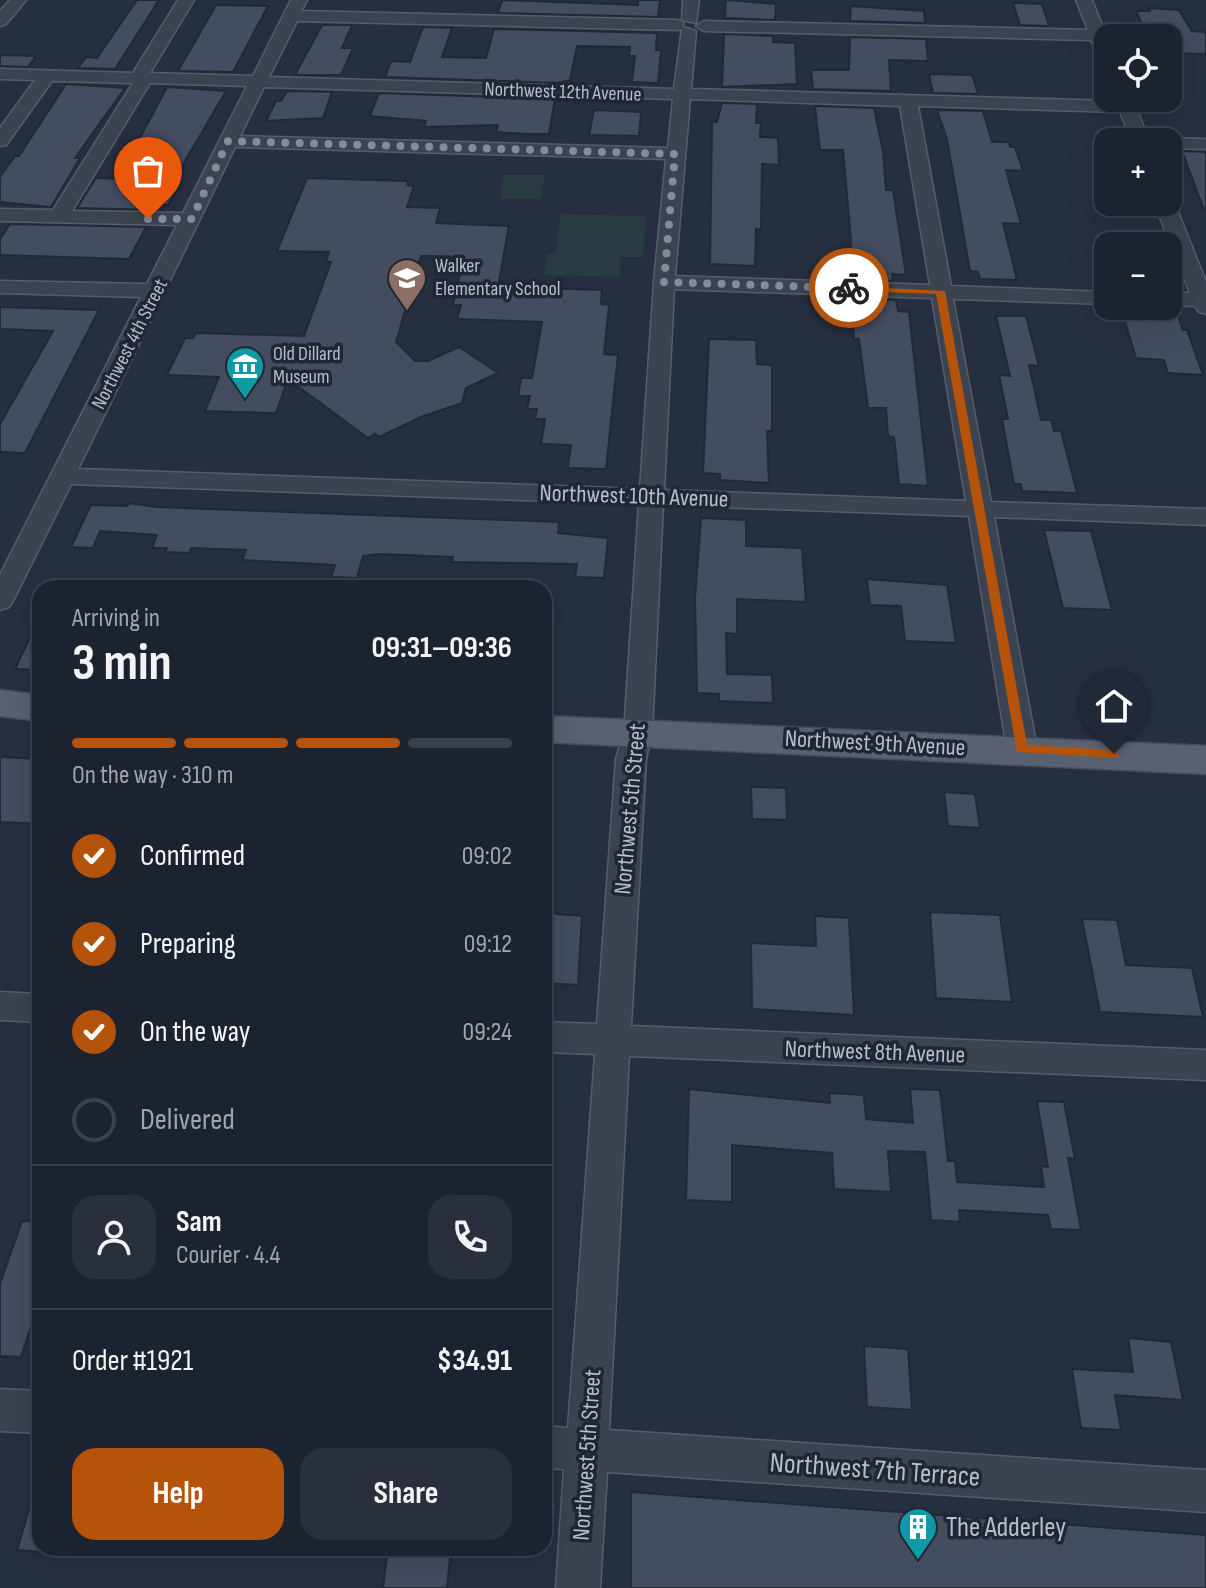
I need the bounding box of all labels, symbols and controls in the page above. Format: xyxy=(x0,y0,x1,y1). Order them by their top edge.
map controls xyxy=(1094,24,1182,320)
button: locate xyxy=(1094,24,1182,112)
street label: Northwest 12th Avenue xyxy=(484,77,642,107)
button: + xyxy=(1094,128,1182,216)
pin xyxy=(114,137,182,219)
icon: bag xyxy=(126,149,170,193)
button: − xyxy=(1094,232,1182,320)
courier xyxy=(809,248,889,328)
place label: Walker Elementary School xyxy=(435,254,561,301)
school or university icon: Walker Elementary School xyxy=(386,257,428,312)
icon: bike xyxy=(827,266,871,310)
street label: Northwest 4th Street xyxy=(87,275,173,413)
place label: Old Dillard Museum xyxy=(273,342,341,389)
museum icon: Old Dillard Museum xyxy=(224,345,266,400)
street label: Northwest 10th Avenue xyxy=(539,478,729,514)
text: Arriving in xyxy=(72,603,160,634)
text: 09:31–09:36 xyxy=(371,630,512,666)
text: 3 min xyxy=(72,632,172,695)
pin xyxy=(1080,672,1148,754)
icon: home xyxy=(1092,684,1136,728)
street label: Northwest 5th Street xyxy=(608,722,652,896)
street label: Northwest 9th Avenue xyxy=(784,724,966,762)
text: On the way · 310 m xyxy=(72,760,234,791)
icon: check xyxy=(72,834,116,878)
text: Confirmed xyxy=(140,838,245,874)
text: 09:02 xyxy=(462,841,512,872)
icon: check xyxy=(72,922,116,966)
text: Preparing xyxy=(140,926,236,962)
text: 09:12 xyxy=(464,929,512,960)
icon: check xyxy=(72,1010,116,1054)
text: On the way xyxy=(140,1014,250,1050)
text: 09:24 xyxy=(463,1017,512,1048)
street label: Northwest 8th Avenue xyxy=(784,1034,966,1070)
text: Delivered xyxy=(140,1102,235,1138)
button: person xyxy=(72,1195,156,1279)
button: phone xyxy=(428,1195,512,1279)
text: Sam xyxy=(176,1204,222,1240)
text: Courier · 4.4 xyxy=(176,1240,280,1271)
text: Order #1921 xyxy=(72,1343,193,1379)
text: $34.91 xyxy=(437,1343,512,1379)
street label: Northwest 5th Street xyxy=(567,1368,607,1542)
street label: Northwest 7th Terrace xyxy=(769,1446,981,1494)
button: Help xyxy=(72,1448,284,1540)
button: Share xyxy=(300,1448,512,1540)
building icon: The Adderley xyxy=(897,1506,939,1561)
place label: The Adderley xyxy=(946,1511,1066,1544)

